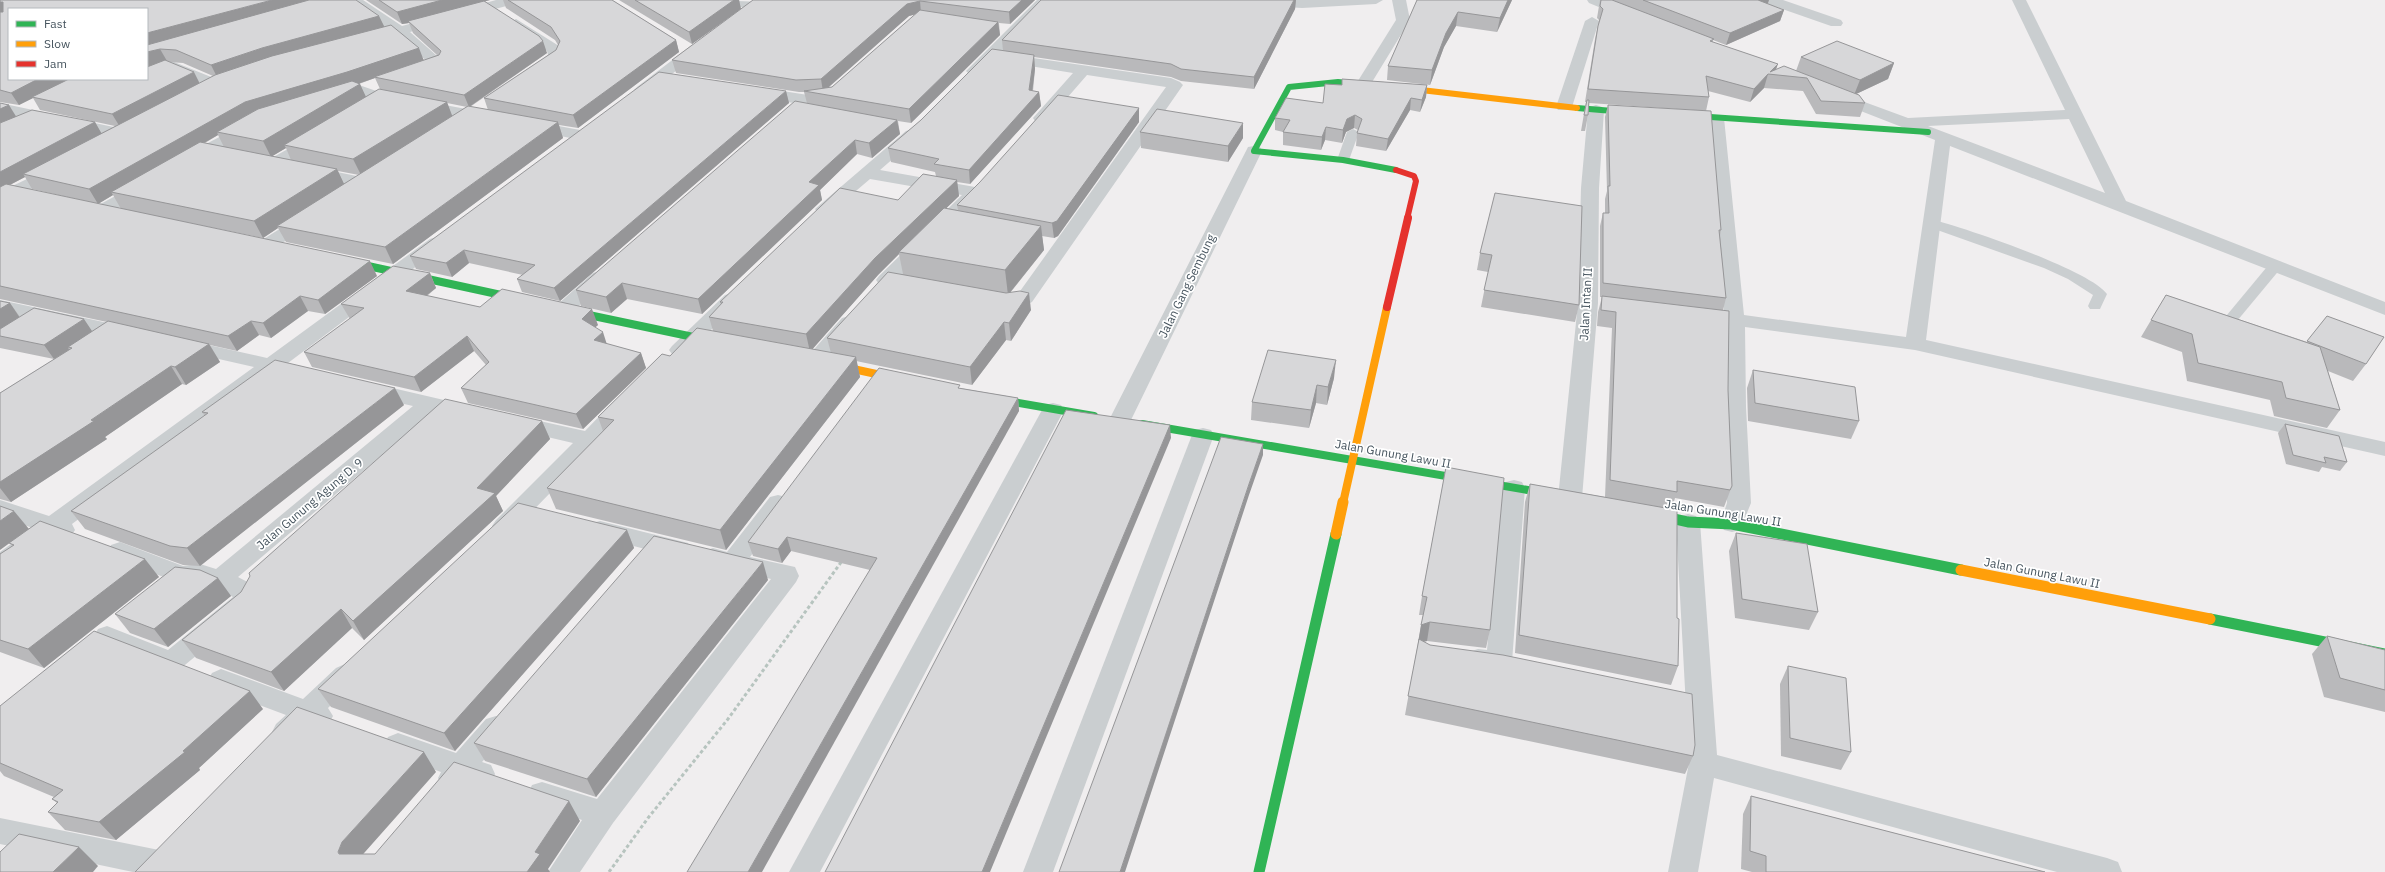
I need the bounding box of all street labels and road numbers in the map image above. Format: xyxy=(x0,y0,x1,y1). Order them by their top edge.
street label: Jalan Gang Sembung xyxy=(1155,231,1218,340)
street label: Jalan Intan II xyxy=(1576,267,1595,341)
street label: Jalan Gunung Lawu II xyxy=(1334,436,1452,471)
street label: Jalan Gunung Agung D. 9 xyxy=(253,455,366,553)
street label: Jalan Gunung Lawu II xyxy=(1664,496,1782,529)
street label: Jalan Gunung Lawu II xyxy=(1983,554,2101,591)

